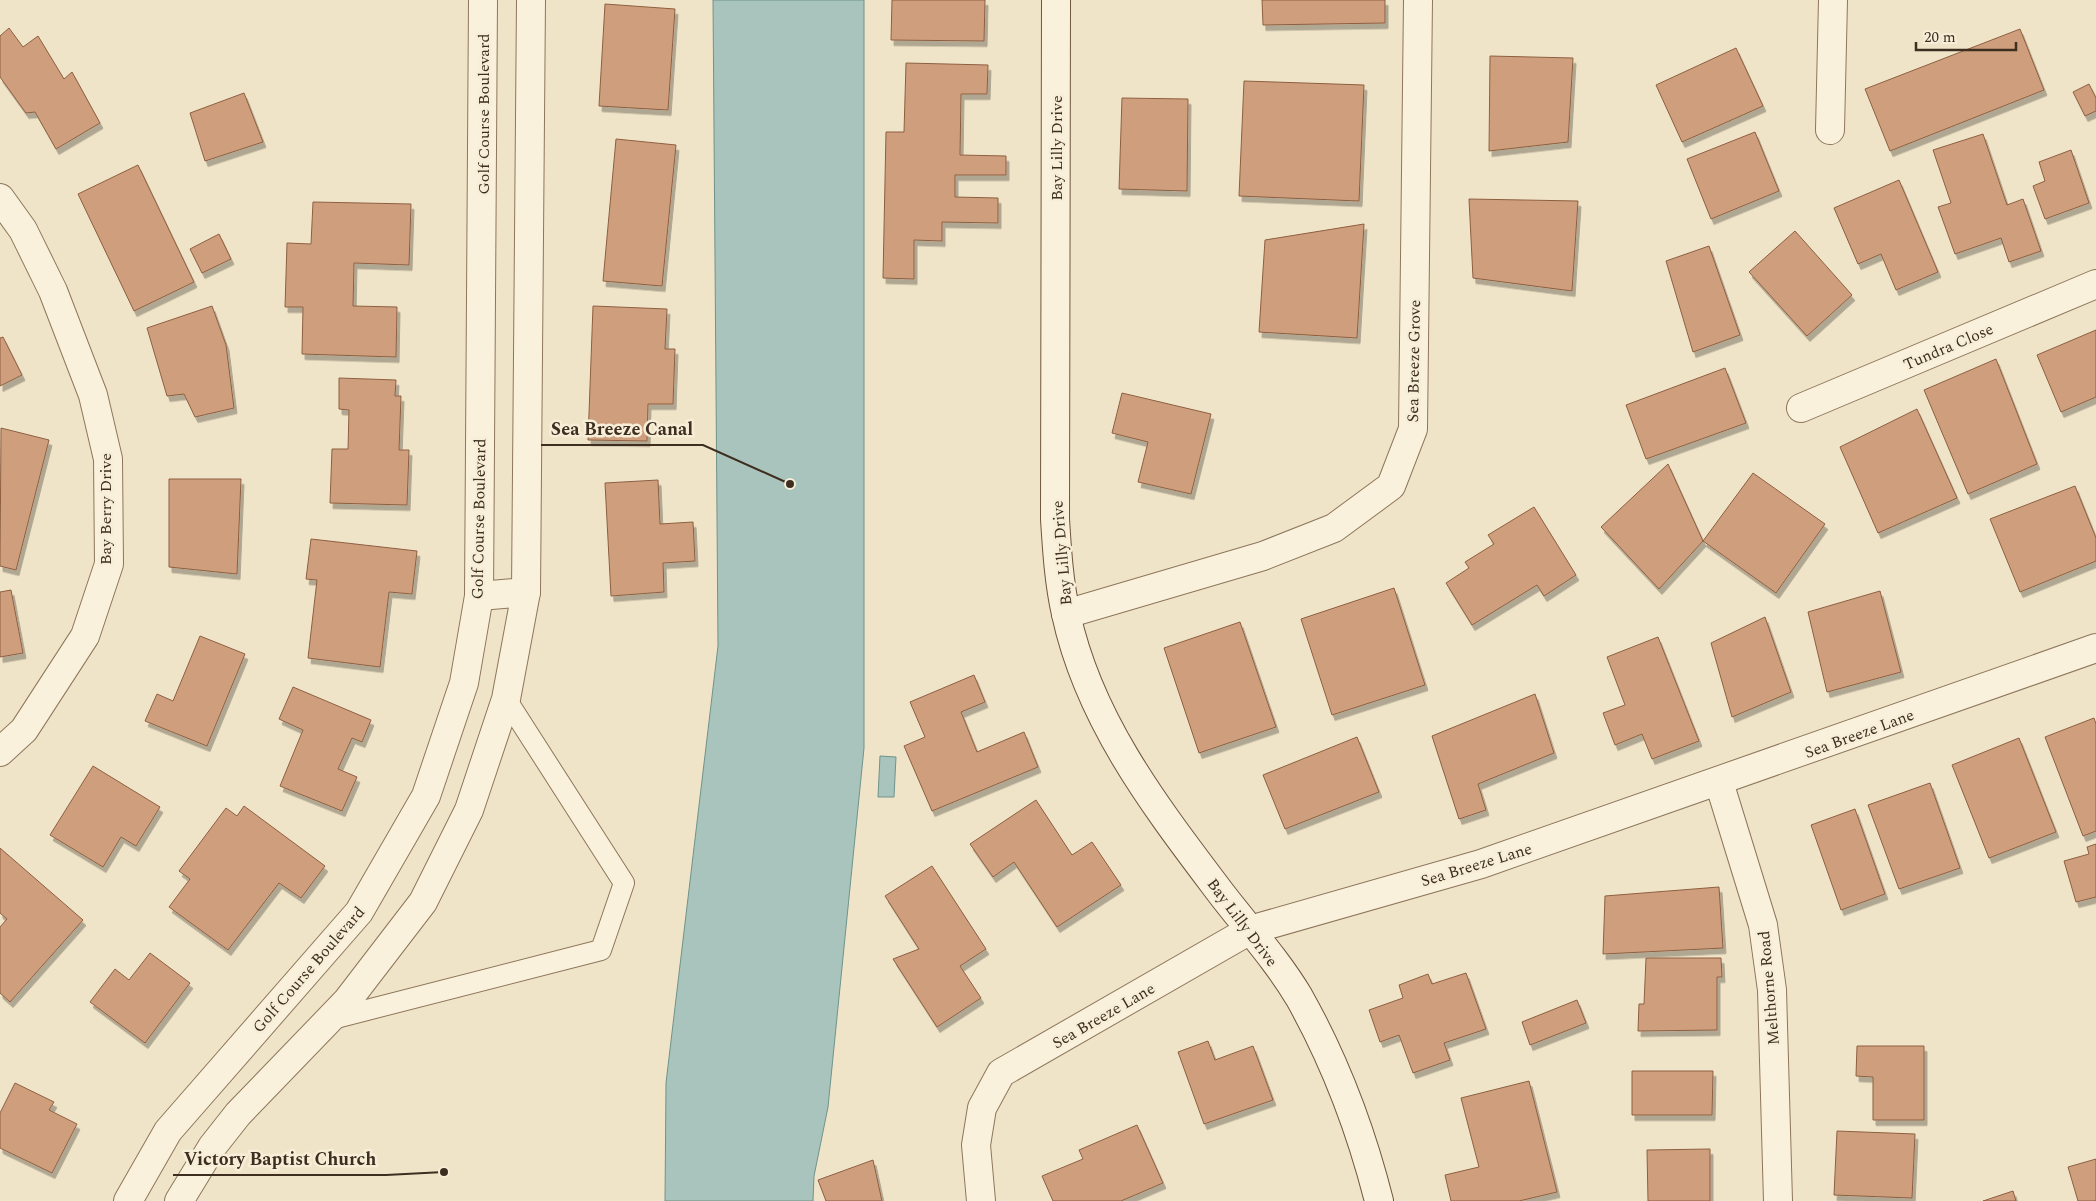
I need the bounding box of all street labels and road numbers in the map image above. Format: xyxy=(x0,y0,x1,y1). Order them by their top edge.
street label: Golf Course Boulevard xyxy=(472,34,496,194)
street label: Bay Lilly Drive xyxy=(1045,95,1069,201)
street label: Sea Breeze Grove xyxy=(1401,299,1427,423)
street label: Tundra Close xyxy=(1900,317,1997,377)
street label: Golf Course Boulevard xyxy=(466,438,492,600)
street label: Bay Berry Drive xyxy=(94,453,118,565)
street label: Bay Lilly Drive xyxy=(1045,499,1079,606)
street label: Sea Breeze Lane xyxy=(1801,703,1918,765)
street label: Sea Breeze Lane xyxy=(1418,837,1535,893)
street label: Bay Lilly Drive xyxy=(1201,873,1283,972)
street label: Golf Course Boulevard xyxy=(247,901,371,1038)
street label: Melthorne Road xyxy=(1752,930,1786,1046)
street label: Sea Breeze Lane xyxy=(1048,977,1159,1055)

